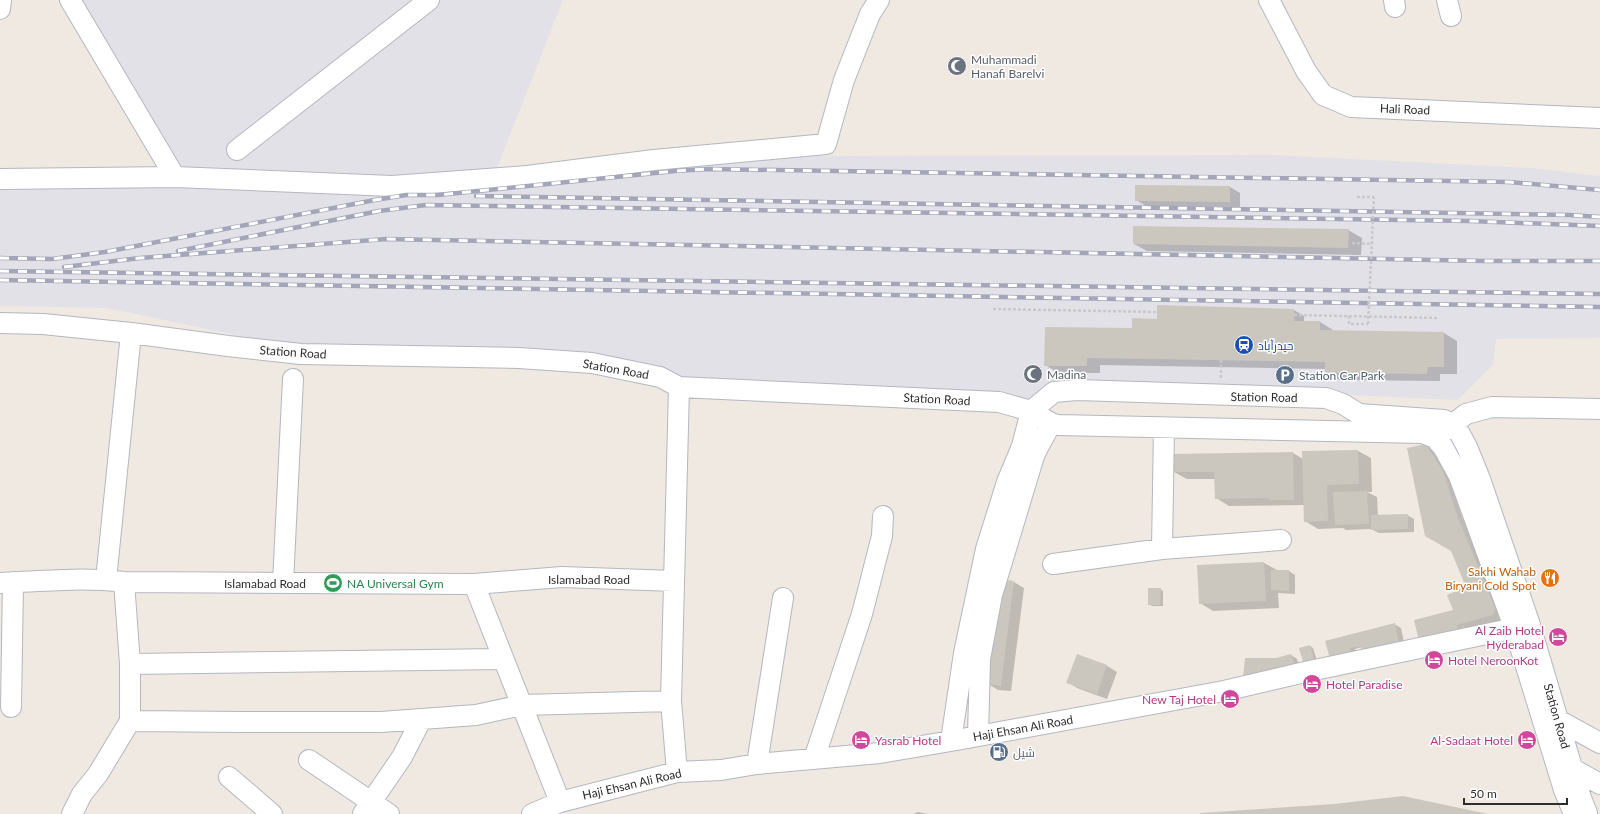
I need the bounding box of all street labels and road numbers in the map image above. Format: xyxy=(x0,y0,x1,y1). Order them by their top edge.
street label: Hali Road xyxy=(1380,101,1430,117)
street label: Station Road xyxy=(259,342,327,362)
street label: Station Road xyxy=(582,356,650,382)
street label: Station Road xyxy=(1230,389,1298,405)
street label: Station Road xyxy=(903,390,971,408)
street label: Islamabad Road xyxy=(548,572,630,587)
street label: Islamabad Road xyxy=(224,576,306,591)
street label: Station Road xyxy=(1541,682,1573,750)
street label: Haji Ehsan Ali Road xyxy=(972,712,1074,744)
street label: Haji Ehsan Ali Road xyxy=(581,765,683,803)

